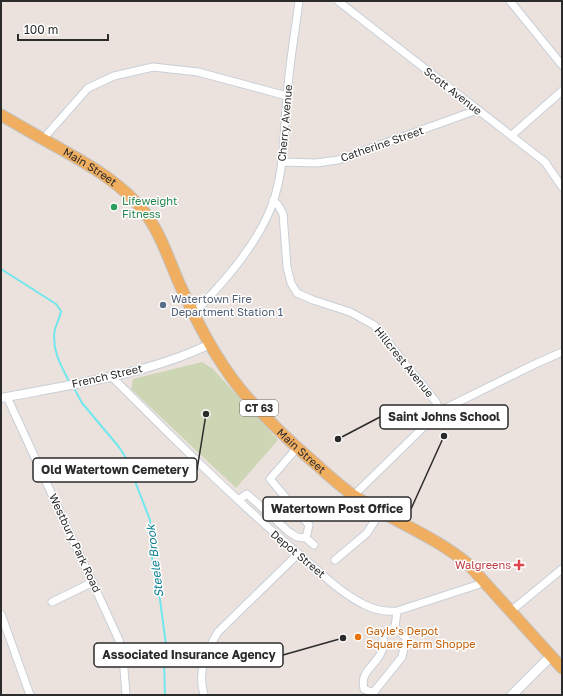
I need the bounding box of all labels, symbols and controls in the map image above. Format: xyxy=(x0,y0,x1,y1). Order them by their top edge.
scale bar xyxy=(18,16,108,42)
text: 100 m xyxy=(24,22,58,37)
street label: Scott Avenue xyxy=(422,64,485,117)
street label: Cherry Avenue xyxy=(275,84,294,162)
street label: Catherine Street xyxy=(339,123,425,164)
street label: Main Street xyxy=(61,145,120,188)
place label: Lifeweight Fitness xyxy=(122,194,177,220)
marker: Lifeweight Fitness xyxy=(109,202,119,212)
place label: Watertown Fire Department Station 1 xyxy=(171,292,283,318)
marker: Watertown Fire Department Station 1 xyxy=(158,300,168,310)
street label: Hillcrest Avenue xyxy=(372,324,437,399)
street label: French Street xyxy=(70,361,143,390)
road number: CT 63 xyxy=(240,400,278,416)
callout: Saint Johns School xyxy=(380,405,508,429)
text: Saint Johns School xyxy=(388,409,500,424)
street label: Main Street xyxy=(275,425,329,476)
callout: Old Watertown Cemetery xyxy=(33,458,197,482)
text: Old Watertown Cemetery xyxy=(41,462,190,477)
street label: Westbury Park Road xyxy=(47,491,104,594)
callout: Watertown Post Office xyxy=(263,497,411,521)
text: Watertown Post Office xyxy=(271,501,403,516)
water label: Steele Brook xyxy=(142,522,166,599)
street label: Depot Street xyxy=(268,527,328,580)
place label: Walgreens xyxy=(455,558,511,571)
marker: Walgreens xyxy=(514,560,524,570)
place label: Gayle's Depot Square Farm Shoppe xyxy=(366,624,476,650)
marker: Gayle's Depot Square Farm Shoppe xyxy=(353,632,363,642)
callout: Associated Insurance Agency xyxy=(94,643,283,667)
text: Associated Insurance Agency xyxy=(102,647,277,662)

